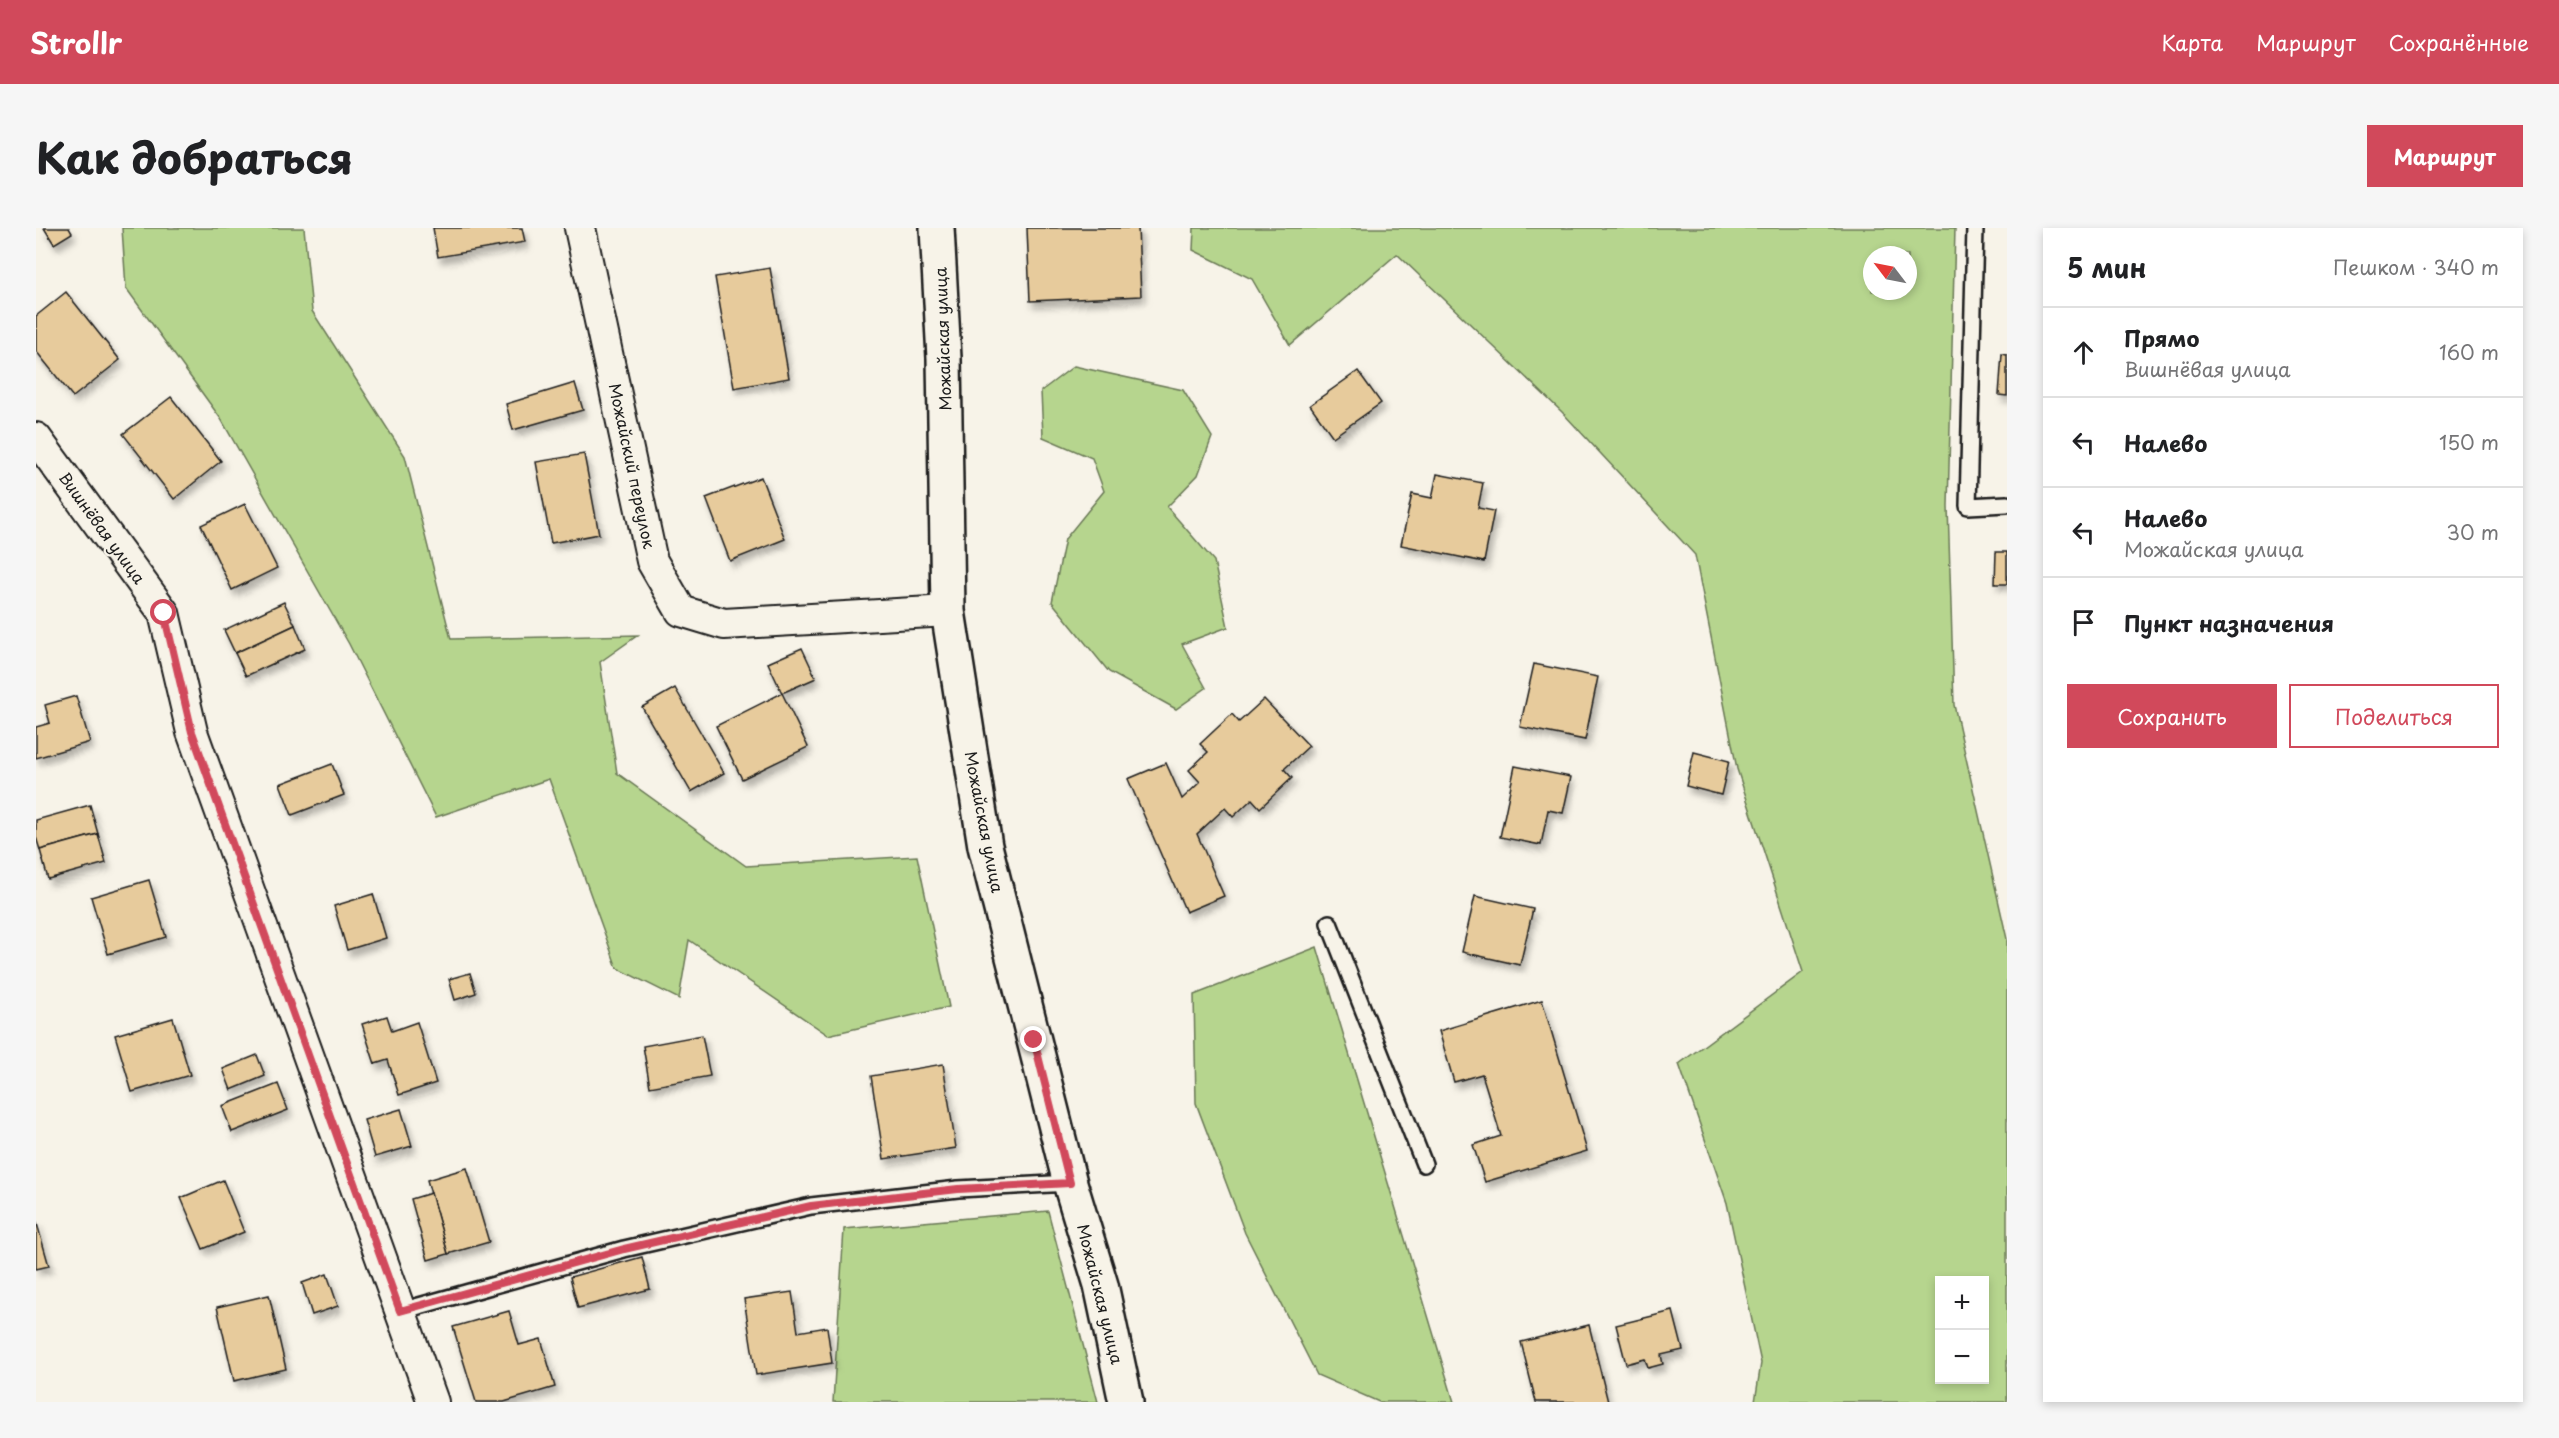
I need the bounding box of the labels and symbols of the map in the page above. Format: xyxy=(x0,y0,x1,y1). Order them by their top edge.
north arrow xyxy=(1863,246,1917,300)
street label: Можайская улица xyxy=(927,267,957,411)
street label: Можайский переулок xyxy=(604,381,662,551)
street label: Вишнёвая улица xyxy=(54,466,152,588)
route start xyxy=(150,599,176,625)
street label: Можайская улица xyxy=(959,749,1010,895)
route end xyxy=(1020,1026,1046,1052)
street label: Можайская улица xyxy=(1072,1221,1130,1366)

